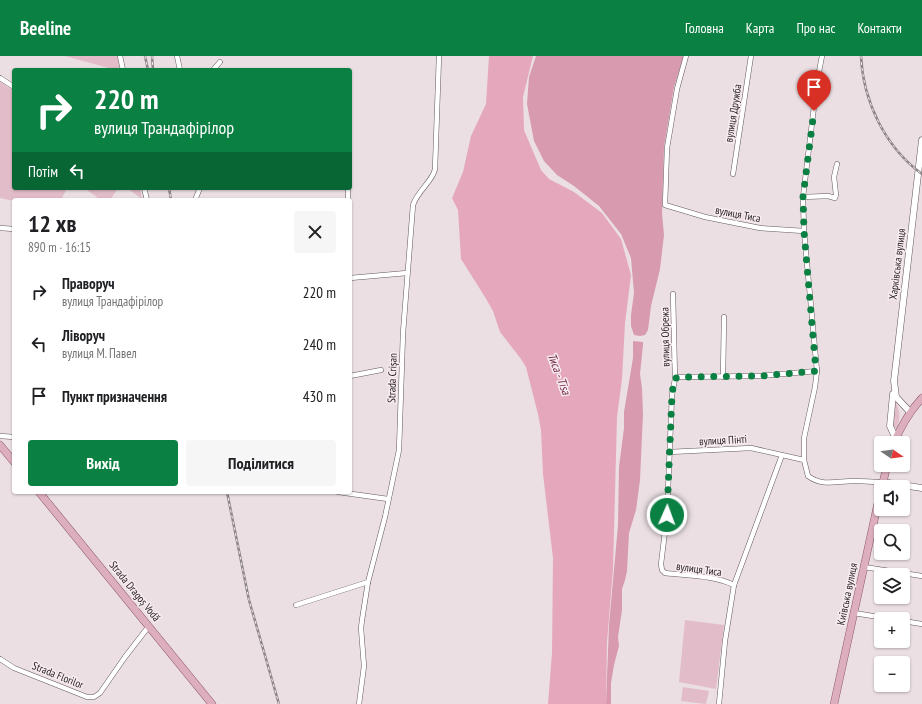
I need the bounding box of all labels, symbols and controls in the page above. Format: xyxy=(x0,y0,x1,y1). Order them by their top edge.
text: Beeline xyxy=(20,16,71,40)
text: Головна xyxy=(685,19,724,37)
text: Карта xyxy=(746,19,774,37)
text: Про нас xyxy=(796,19,836,37)
text: Контакти xyxy=(858,19,902,37)
pin xyxy=(797,70,831,111)
icon: arrive xyxy=(803,76,825,98)
text: 220 m xyxy=(94,80,158,117)
street label: вулиця Дружба xyxy=(721,83,745,143)
icon: right xyxy=(28,84,80,136)
text: вулиця Трандафірілор xyxy=(94,116,234,139)
icon: left xyxy=(66,160,88,182)
text: Потім xyxy=(28,162,58,181)
street label: вулиця Тиса xyxy=(714,203,762,225)
text: 12 хв xyxy=(28,208,76,239)
button: close xyxy=(294,211,336,253)
street label: Харківська вулиця xyxy=(886,228,908,300)
text: 890 m · 16:15 xyxy=(28,239,91,256)
text: Праворуч xyxy=(62,274,115,293)
icon: right xyxy=(28,281,50,303)
text: 220 m xyxy=(303,283,336,302)
text: вулиця Трандафірілор xyxy=(62,293,163,310)
street label: вулиця Обрежа xyxy=(657,307,673,367)
text: Ліворуч xyxy=(62,326,105,345)
icon: left xyxy=(28,333,50,355)
text: 240 m xyxy=(303,335,336,354)
text: вулиця М. Павел xyxy=(62,345,137,362)
water label: Тиса - Tisa xyxy=(545,351,575,398)
street label: Strada Crișan xyxy=(384,353,400,403)
icon: arrive xyxy=(28,385,50,407)
text: Пункт призначення xyxy=(62,387,167,406)
text: 430 m xyxy=(303,387,336,406)
street label: вулиця Пінті xyxy=(699,432,747,448)
north arrow xyxy=(874,436,910,472)
map controls xyxy=(874,436,910,692)
button: Вихід xyxy=(28,440,178,486)
button: Поділитися xyxy=(186,440,336,486)
button: sound xyxy=(874,480,910,516)
position arrow xyxy=(646,494,688,536)
button: search xyxy=(874,524,910,560)
street label: Strada Dragoș Vodă xyxy=(106,558,164,624)
street label: вулиця Тиса xyxy=(675,559,723,579)
street label: Київська вулиця xyxy=(834,562,860,626)
button: layers xyxy=(874,568,910,604)
button: + xyxy=(874,612,910,648)
button: − xyxy=(874,656,910,692)
street label: Strada Florilor xyxy=(30,658,86,692)

